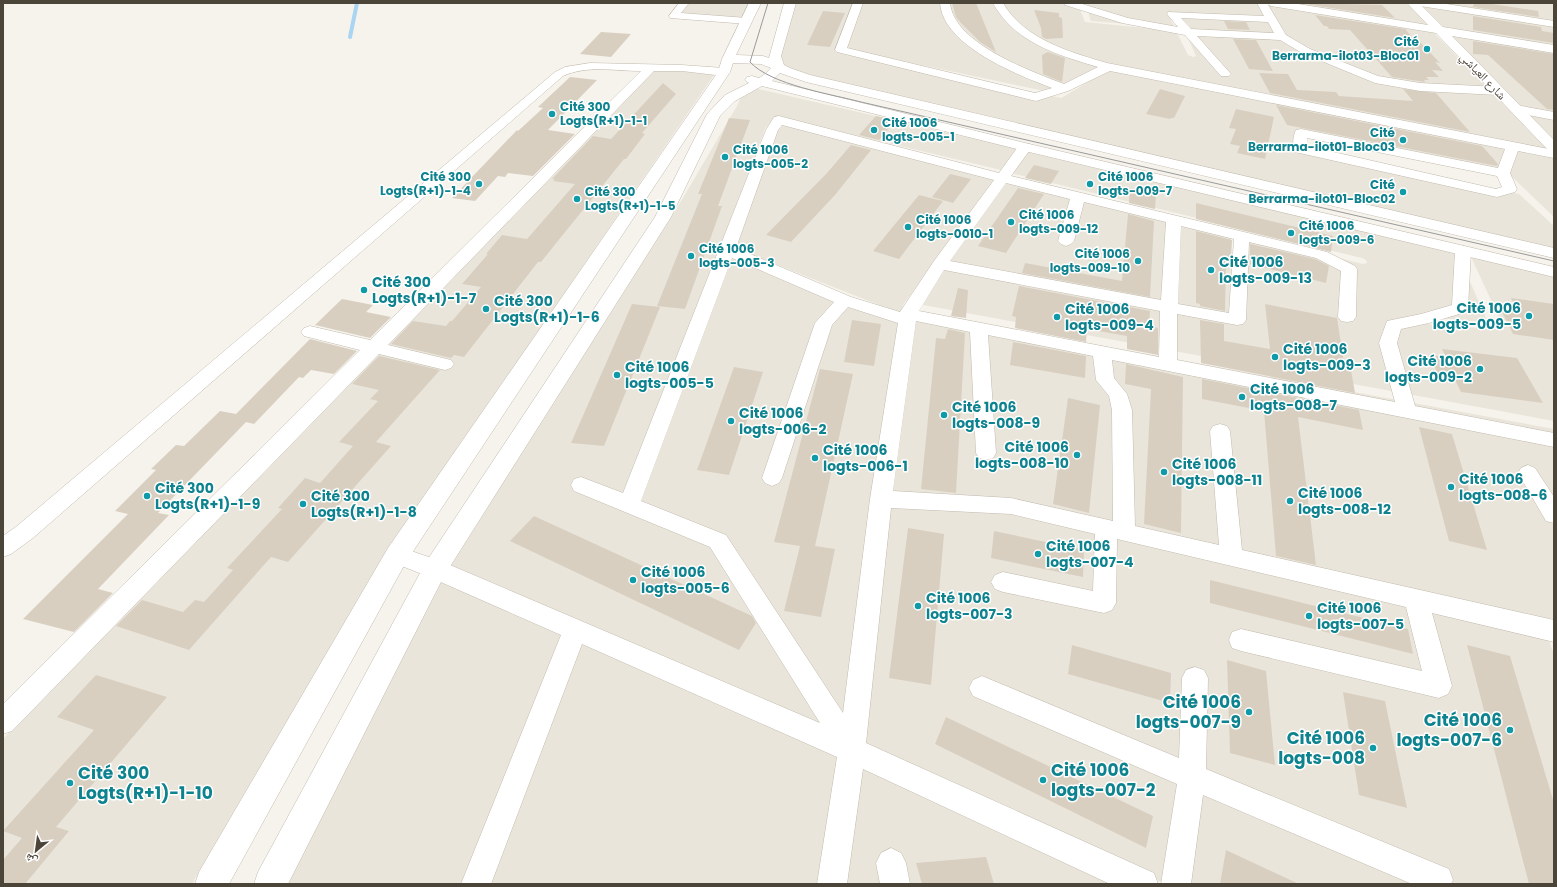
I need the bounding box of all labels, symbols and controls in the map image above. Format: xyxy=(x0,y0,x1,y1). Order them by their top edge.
place label: Cité Berrarma-ilot03-Bloc01 xyxy=(1272,33,1420,64)
marker: Cité Berrarma-ilot03-Bloc01 xyxy=(1422,44,1432,54)
street label: شارع العياشي xyxy=(1455,48,1510,105)
place label: Cité 300 Logts(R+1)-1-1 xyxy=(560,98,647,129)
marker: Cité 300 Logts(R+1)-1-1 xyxy=(547,109,557,119)
place label: Cité 1006 logts-005-1 xyxy=(882,114,955,145)
place label: Cité Berrarma-ilot01-Bloc03 xyxy=(1248,124,1396,155)
marker: Cité 1006 logts-005-1 xyxy=(869,125,879,135)
marker: Cité Berrarma-ilot01-Bloc03 xyxy=(1398,135,1408,145)
place label: Cité 1006 logts-005-2 xyxy=(733,141,808,172)
marker: Cité 1006 logts-005-2 xyxy=(720,152,730,162)
place label: Cité 300 Logts(R+1)-1-4 xyxy=(380,168,471,199)
place label: Cité 1006 logts-009-7 xyxy=(1098,168,1173,199)
place label: Cité Berrarma-ilot01-Bloc02 xyxy=(1248,176,1396,207)
marker: Cité 300 Logts(R+1)-1-4 xyxy=(474,179,484,189)
marker: Cité 1006 logts-009-7 xyxy=(1085,179,1095,189)
place label: Cité 300 Logts(R+1)-1-5 xyxy=(585,183,676,214)
marker: Cité Berrarma-ilot01-Bloc02 xyxy=(1398,187,1408,197)
marker: Cité 300 Logts(R+1)-1-5 xyxy=(572,194,582,204)
place label: Cité 1006 logts-009-12 xyxy=(1019,206,1098,237)
place label: Cité 1006 logts-0010-1 xyxy=(916,211,993,242)
marker: Cité 1006 logts-009-12 xyxy=(1006,217,1016,227)
place label: Cité 1006 logts-009-6 xyxy=(1299,217,1375,248)
marker: Cité 1006 logts-0010-1 xyxy=(903,222,913,232)
marker: Cité 1006 logts-009-6 xyxy=(1286,228,1296,238)
place label: Cité 1006 logts-005-3 xyxy=(699,240,775,271)
place label: Cité 1006 logts-009-10 xyxy=(1050,245,1130,276)
marker: Cité 1006 logts-005-3 xyxy=(686,251,696,261)
place label: Cité 1006 logts-009-13 xyxy=(1219,252,1312,288)
marker: Cité 1006 logts-009-10 xyxy=(1133,256,1143,266)
marker: Cité 1006 logts-009-13 xyxy=(1206,265,1216,275)
place label: Cité 300 Logts(R+1)-1-7 xyxy=(372,272,477,308)
marker: Cité 300 Logts(R+1)-1-7 xyxy=(359,285,369,295)
place label: Cité 300 Logts(R+1)-1-6 xyxy=(494,291,600,327)
place label: Cité 1006 logts-009-5 xyxy=(1433,298,1521,334)
place label: Cité 1006 logts-009-4 xyxy=(1065,299,1154,335)
marker: Cité 300 Logts(R+1)-1-6 xyxy=(481,304,491,314)
marker: Cité 1006 logts-009-5 xyxy=(1524,311,1534,321)
marker: Cité 1006 logts-009-4 xyxy=(1052,312,1062,322)
place label: Cité 1006 logts-009-3 xyxy=(1283,339,1371,375)
place label: Cité 1006 logts-009-2 xyxy=(1385,351,1472,387)
marker: Cité 1006 logts-009-3 xyxy=(1270,352,1280,362)
place label: Cité 1006 logts-005-5 xyxy=(625,357,714,393)
marker: Cité 1006 logts-009-2 xyxy=(1475,364,1485,374)
marker: Cité 1006 logts-005-5 xyxy=(612,370,622,380)
place label: Cité 1006 logts-008-7 xyxy=(1250,379,1338,415)
marker: Cité 1006 logts-008-7 xyxy=(1237,392,1247,402)
place label: Cité 1006 logts-008-9 xyxy=(952,397,1040,433)
place label: Cité 1006 logts-006-2 xyxy=(739,403,826,439)
marker: Cité 1006 logts-008-9 xyxy=(939,410,949,420)
marker: Cité 1006 logts-006-2 xyxy=(726,416,736,426)
place label: Cité 1006 logts-008-10 xyxy=(975,437,1069,473)
place label: Cité 1006 logts-006-1 xyxy=(823,440,908,476)
marker: Cité 1006 logts-008-10 xyxy=(1072,450,1082,460)
marker: Cité 1006 logts-006-1 xyxy=(810,453,820,463)
place label: Cité 1006 logts-008-11 xyxy=(1172,454,1262,490)
marker: Cité 1006 logts-008-11 xyxy=(1159,467,1169,477)
place label: Cité 1006 logts-008-6 xyxy=(1459,469,1548,505)
place label: Cité 300 Logts(R+1)-1-9 xyxy=(155,478,260,514)
marker: Cité 1006 logts-008-6 xyxy=(1446,482,1456,492)
place label: Cité 1006 logts-008-12 xyxy=(1298,483,1391,519)
place label: Cité 300 Logts(R+1)-1-8 xyxy=(311,486,417,522)
marker: Cité 300 Logts(R+1)-1-9 xyxy=(142,491,152,501)
marker: Cité 1006 logts-008-12 xyxy=(1285,496,1295,506)
marker: Cité 300 Logts(R+1)-1-8 xyxy=(298,499,308,509)
place label: Cité 1006 logts-007-4 xyxy=(1046,536,1134,572)
marker: Cité 1006 logts-007-4 xyxy=(1033,549,1043,559)
place label: Cité 1006 logts-005-6 xyxy=(641,562,730,598)
marker: Cité 1006 logts-005-6 xyxy=(628,575,638,585)
place label: Cité 1006 logts-007-3 xyxy=(926,588,1013,624)
place label: Cité 1006 logts-007-5 xyxy=(1317,598,1404,634)
marker: Cité 1006 logts-007-3 xyxy=(913,601,923,611)
marker: Cité 1006 logts-007-5 xyxy=(1304,611,1314,621)
place label: Cité 1006 logts-007-9 xyxy=(1136,690,1241,734)
marker: Cité 1006 logts-007-9 xyxy=(1244,707,1254,717)
place label: Cité 1006 logts-007-6 xyxy=(1396,708,1502,752)
marker: Cité 1006 logts-007-6 xyxy=(1505,725,1515,735)
place label: Cité 1006 logts-008 xyxy=(1278,726,1365,770)
marker: Cité 1006 logts-008 xyxy=(1368,743,1378,753)
place label: Cité 1006 logts-007-2 xyxy=(1051,758,1156,802)
place label: Cité 300 Logts(R+1)-1-10 xyxy=(78,761,213,805)
marker: Cité 1006 logts-007-2 xyxy=(1038,775,1048,785)
marker: Cité 300 Logts(R+1)-1-10 xyxy=(65,778,75,788)
north arrow xyxy=(16,831,56,871)
text: ش xyxy=(22,850,40,870)

